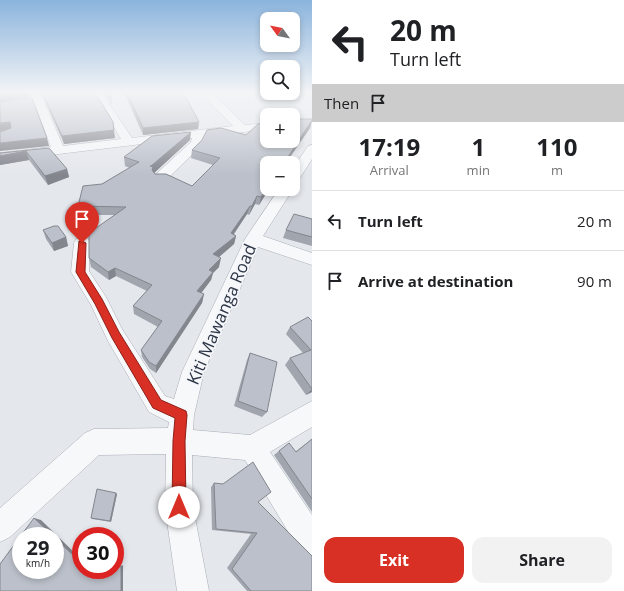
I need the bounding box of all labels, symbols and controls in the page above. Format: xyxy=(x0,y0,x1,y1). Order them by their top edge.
text: 20 m xyxy=(390,11,457,49)
north arrow xyxy=(260,12,300,52)
map controls xyxy=(260,12,300,196)
icon: left xyxy=(324,16,376,68)
text: Turn left xyxy=(390,47,461,71)
button: search xyxy=(260,60,300,100)
icon: arrive xyxy=(367,92,389,114)
text: Then xyxy=(324,93,359,113)
button: + xyxy=(260,108,300,148)
text: 17:19 xyxy=(358,130,420,163)
text: 1 xyxy=(471,130,485,163)
text: 110 xyxy=(536,130,578,163)
button: − xyxy=(260,156,300,196)
text: Arrival xyxy=(370,161,409,179)
text: min xyxy=(467,161,490,179)
text: m xyxy=(551,161,563,179)
pin xyxy=(65,202,99,243)
icon: arrive xyxy=(71,208,93,230)
icon: left xyxy=(324,210,346,232)
text: Turn left xyxy=(358,211,423,231)
text: 20 m xyxy=(577,211,612,231)
street label: Kiti Mawanga Road xyxy=(181,240,261,388)
icon: arrive xyxy=(324,270,346,292)
text: Arrive at destination xyxy=(358,271,513,291)
text: 90 m xyxy=(577,271,612,291)
position arrow xyxy=(158,486,200,528)
speed limit sign: 30 xyxy=(72,527,124,579)
text: 29 xyxy=(27,534,49,561)
button: Exit xyxy=(324,537,464,583)
button: Share xyxy=(472,537,612,583)
text: km/h xyxy=(26,556,50,570)

